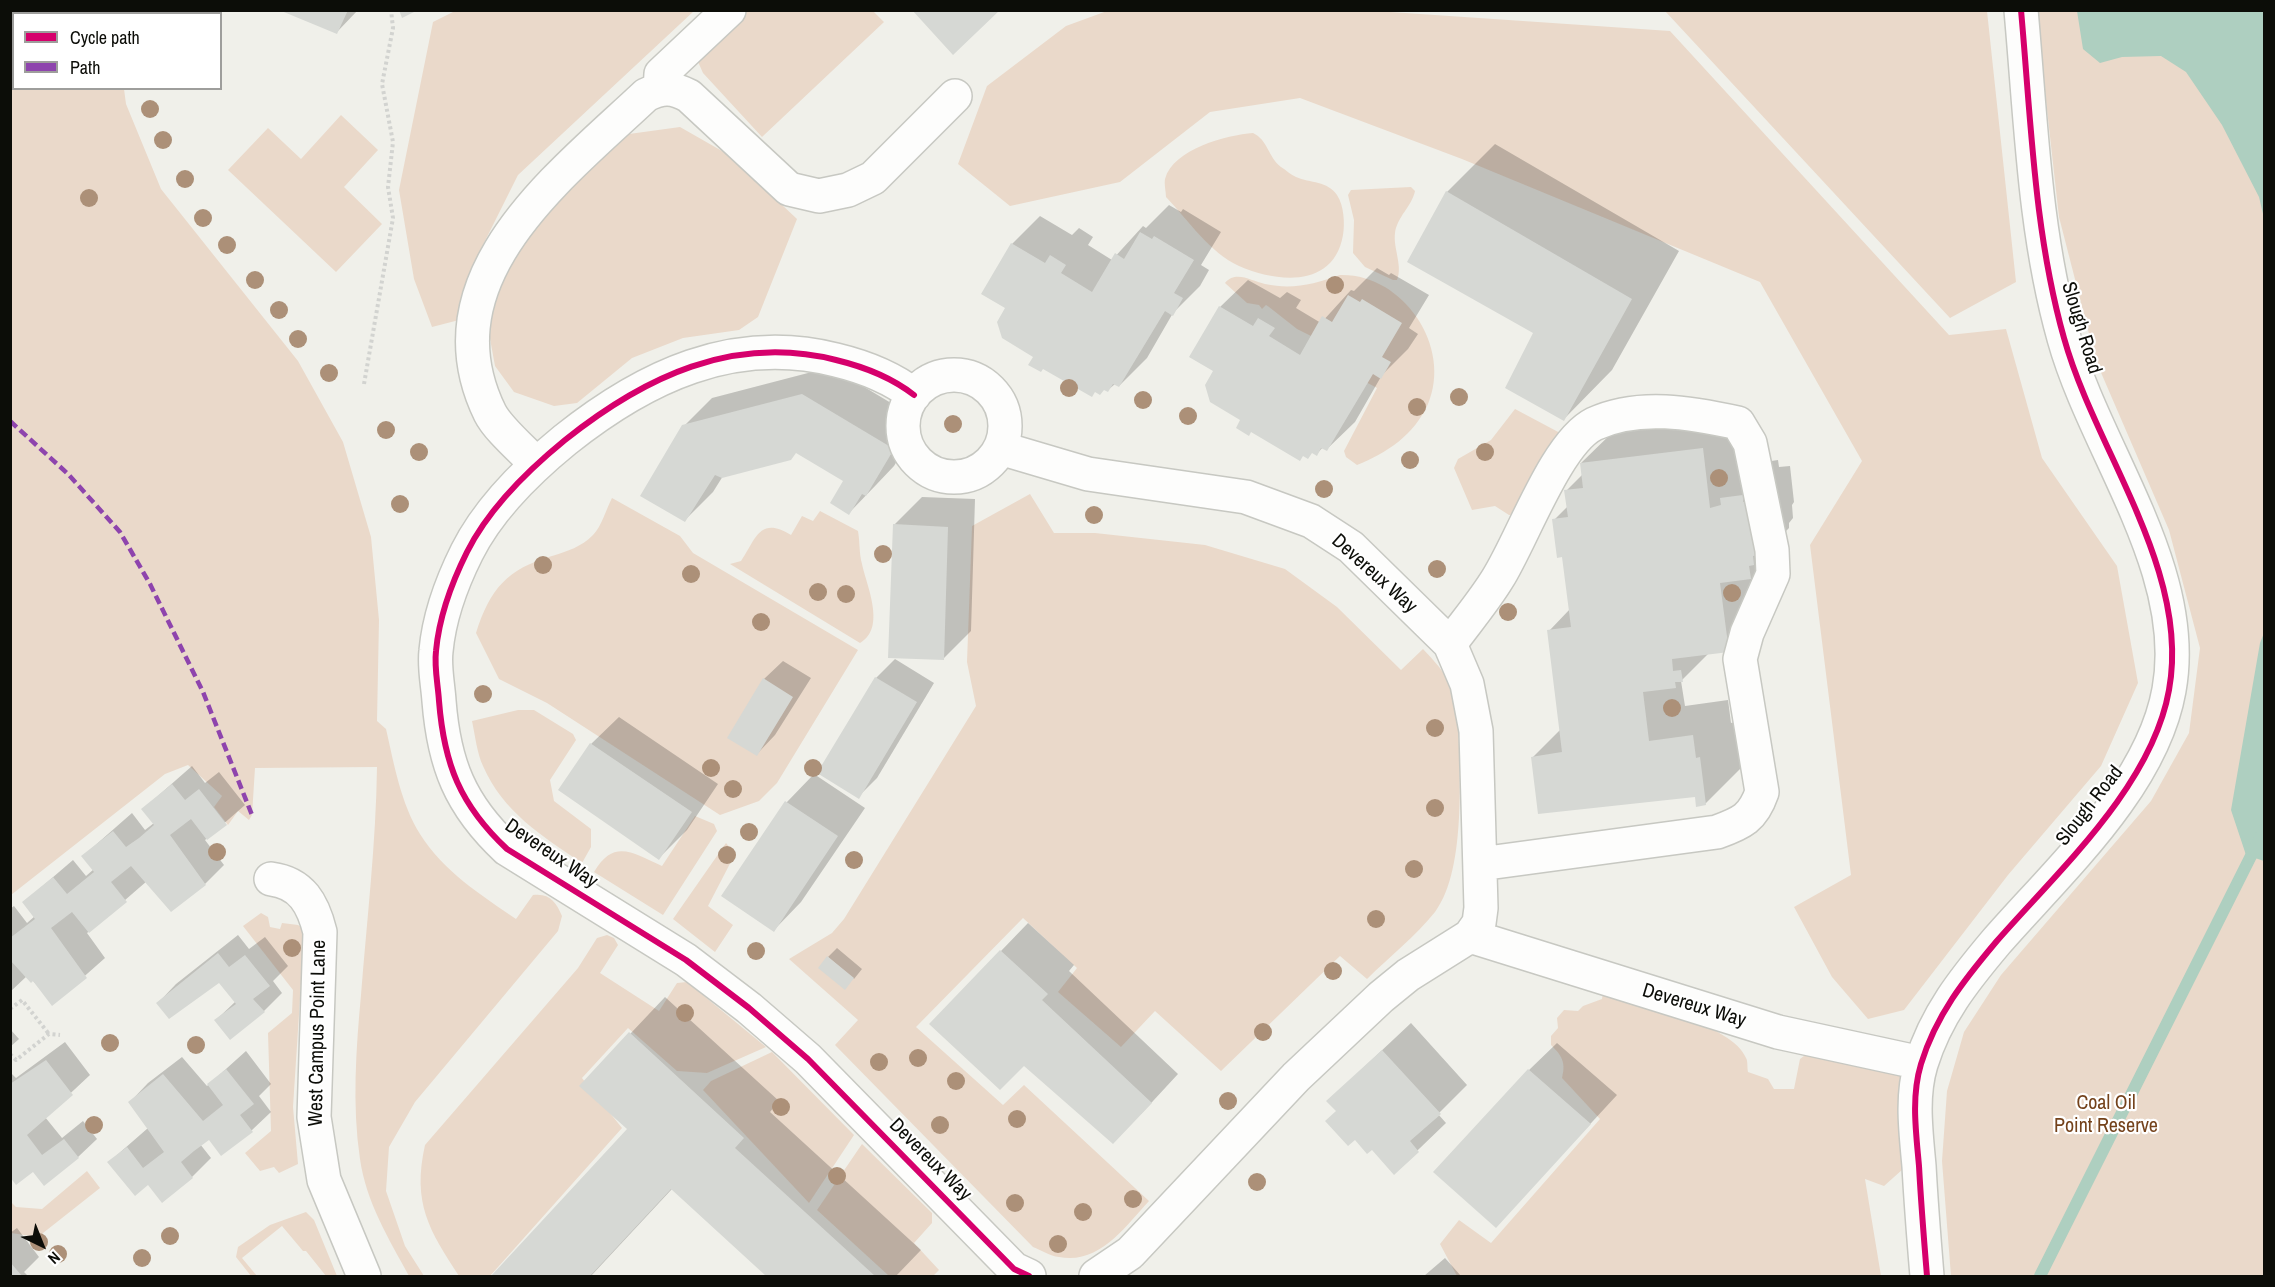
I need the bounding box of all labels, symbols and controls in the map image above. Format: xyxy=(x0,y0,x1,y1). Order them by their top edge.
legend xyxy=(12,12,222,90)
text: Cycle path xyxy=(70,25,140,50)
text: Path xyxy=(70,55,100,80)
street label: Slough Road xyxy=(2056,279,2106,377)
street label: Devereux Way xyxy=(1326,529,1422,619)
street label: Slough Road xyxy=(2051,761,2129,851)
street label: Devereux Way xyxy=(500,814,602,894)
street label: West Campus Point Lane xyxy=(304,940,332,1126)
street label: Devereux Way xyxy=(1639,979,1749,1033)
park label: Coal Oil Point Reserve xyxy=(2054,1092,2158,1139)
street label: Devereux Way xyxy=(884,1114,976,1206)
north arrow xyxy=(12,1215,72,1275)
text: N xyxy=(43,1247,65,1269)

